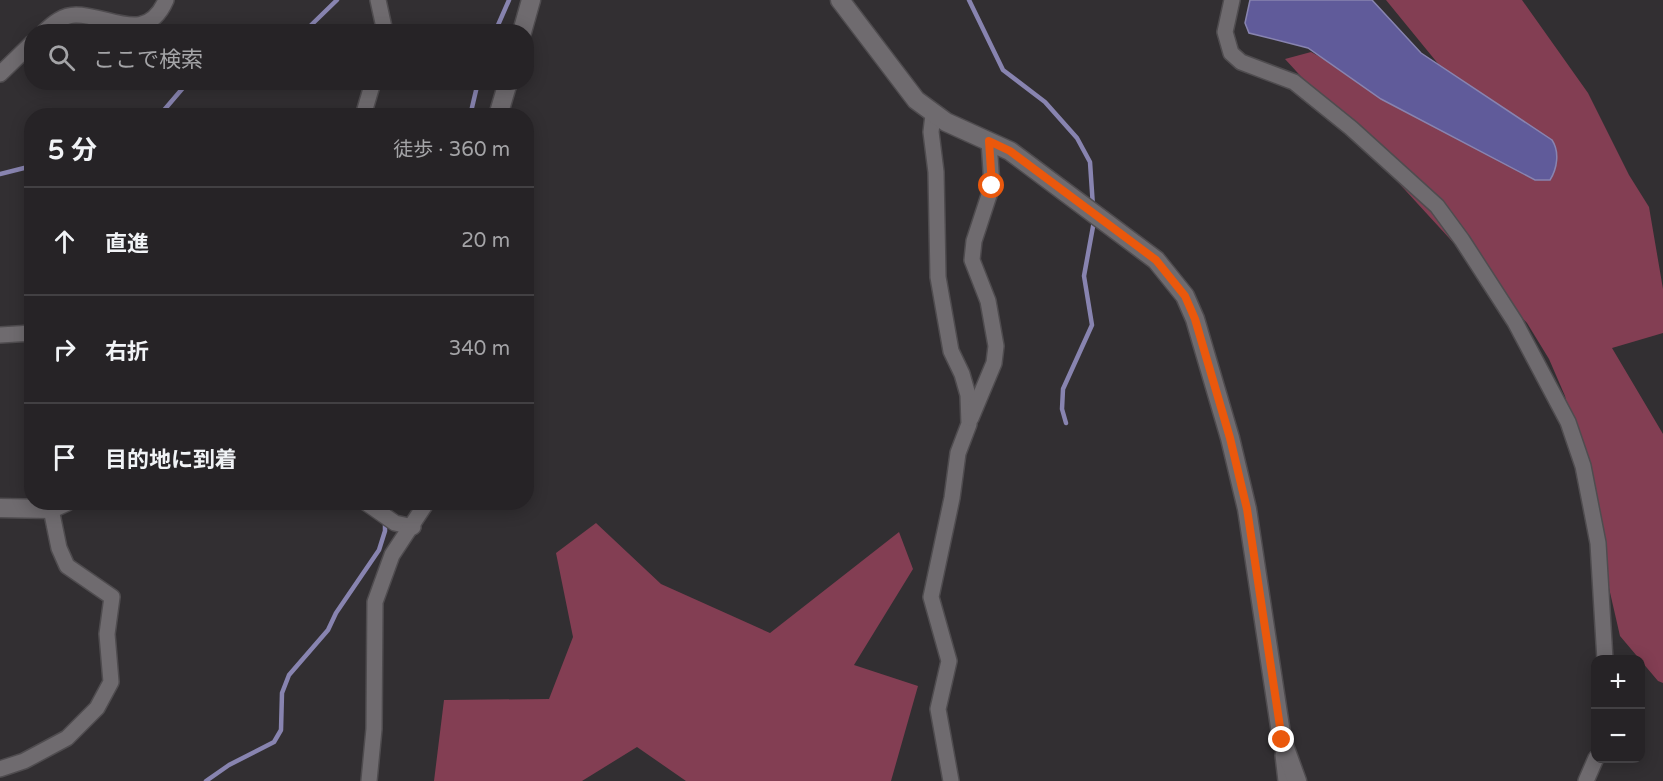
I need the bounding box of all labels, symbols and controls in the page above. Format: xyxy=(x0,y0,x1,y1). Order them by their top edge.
search box xyxy=(24,24,534,90)
icon: search xyxy=(45,41,78,74)
text: ここで検索 xyxy=(93,47,203,73)
text: 5 分 xyxy=(48,135,97,166)
text: 徒歩 · 360 m xyxy=(393,138,510,162)
route start xyxy=(978,172,1004,198)
icon: ahead xyxy=(48,225,81,258)
text: 20 m xyxy=(461,229,510,253)
text: 直進 xyxy=(105,231,149,257)
icon: right xyxy=(48,333,81,366)
text: 340 m xyxy=(449,337,510,361)
text: 右折 xyxy=(105,339,149,365)
icon: arrive xyxy=(48,441,81,474)
text: 目的地に到着 xyxy=(105,447,237,473)
map controls xyxy=(1591,655,1645,763)
button: + xyxy=(1591,655,1645,709)
button: − xyxy=(1591,709,1645,763)
route end xyxy=(1268,726,1294,752)

